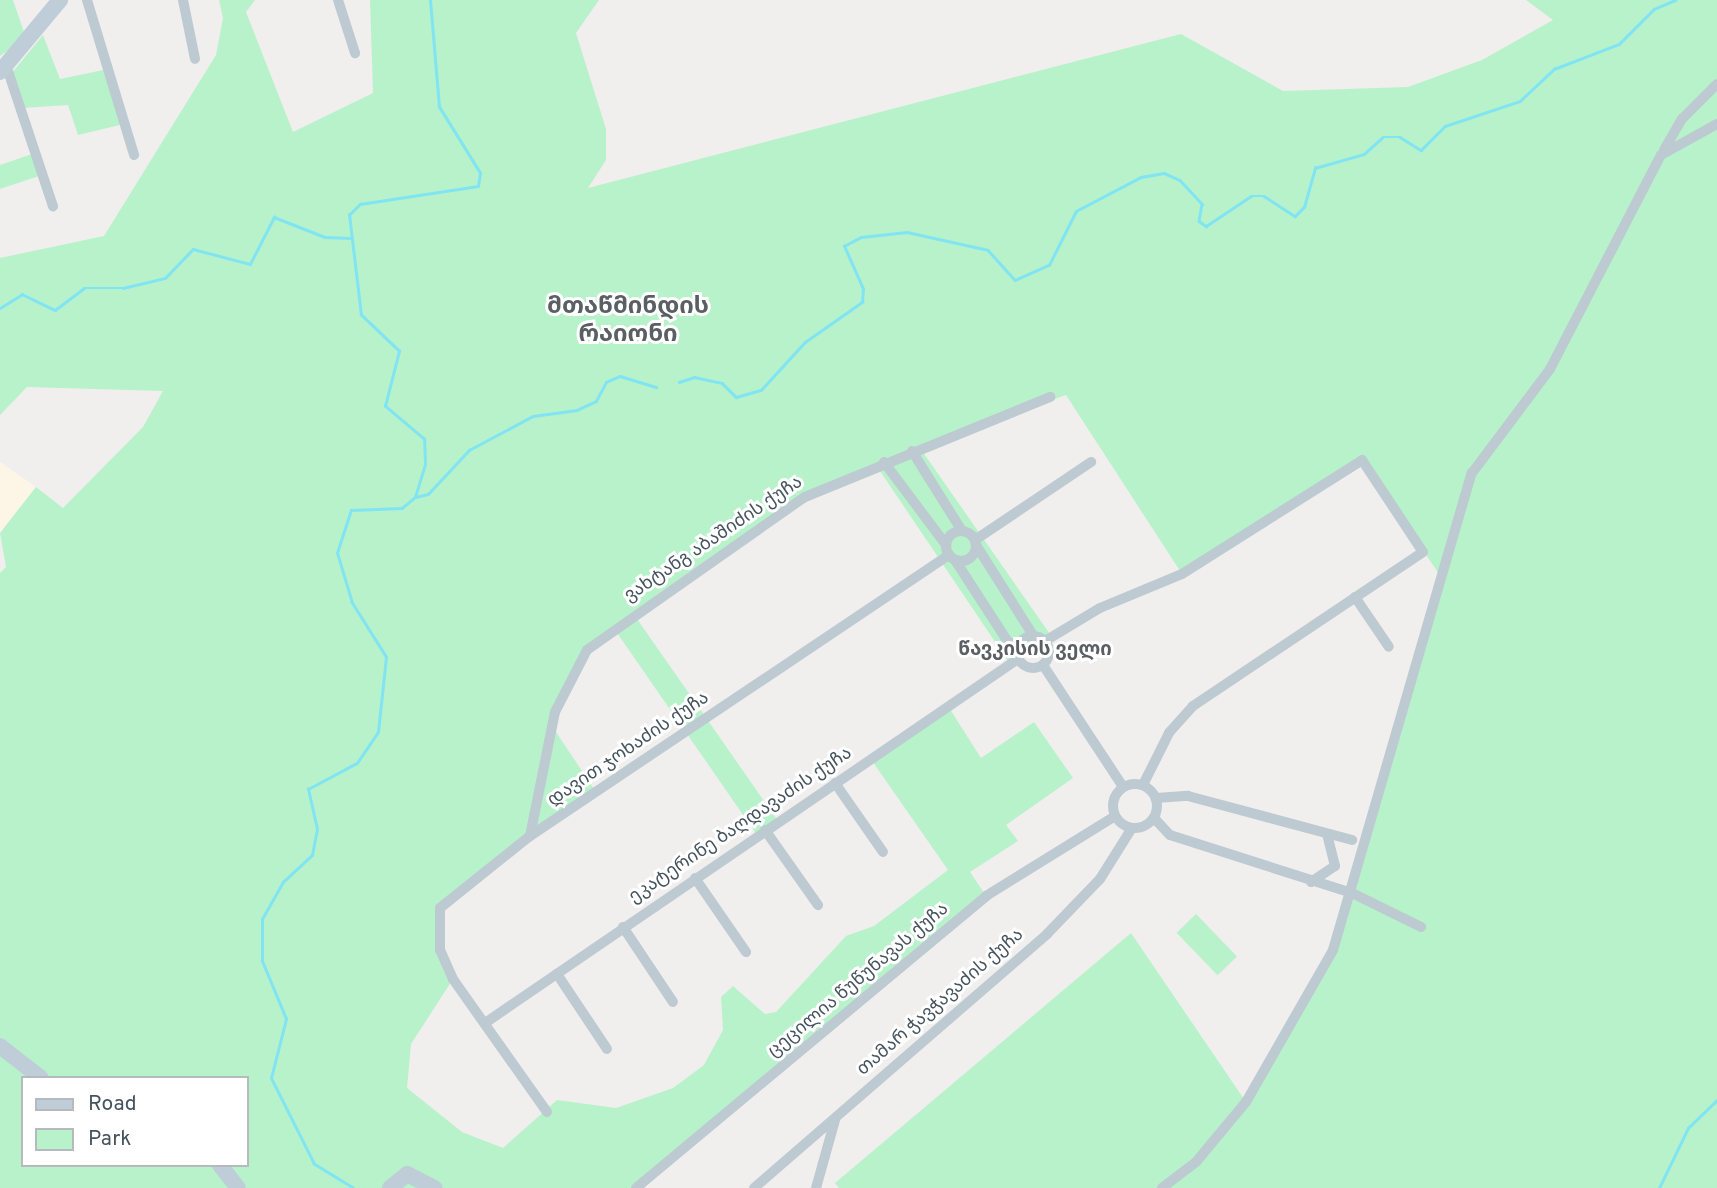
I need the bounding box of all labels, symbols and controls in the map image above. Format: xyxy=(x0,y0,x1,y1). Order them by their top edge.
district label: მთაწმინდის რაიონი xyxy=(547,294,709,350)
street label: ვახტანგ აბაშიძის ქუჩა xyxy=(621,472,807,608)
district label: წავკისის ველი xyxy=(958,640,1112,662)
street label: დავით ჯოხაძის ქუჩა xyxy=(544,688,714,812)
street label: ეკატერინე ბაღდავაძის ქუჩა xyxy=(625,743,857,909)
street label: ცეცილია წუწუნავას ქუჩა xyxy=(764,899,954,1063)
street label: თამარ ჭავჭავაძის ქუჩა xyxy=(853,925,1029,1081)
legend xyxy=(21,1076,248,1167)
text: Road xyxy=(88,1091,137,1118)
text: Park xyxy=(88,1126,131,1153)

